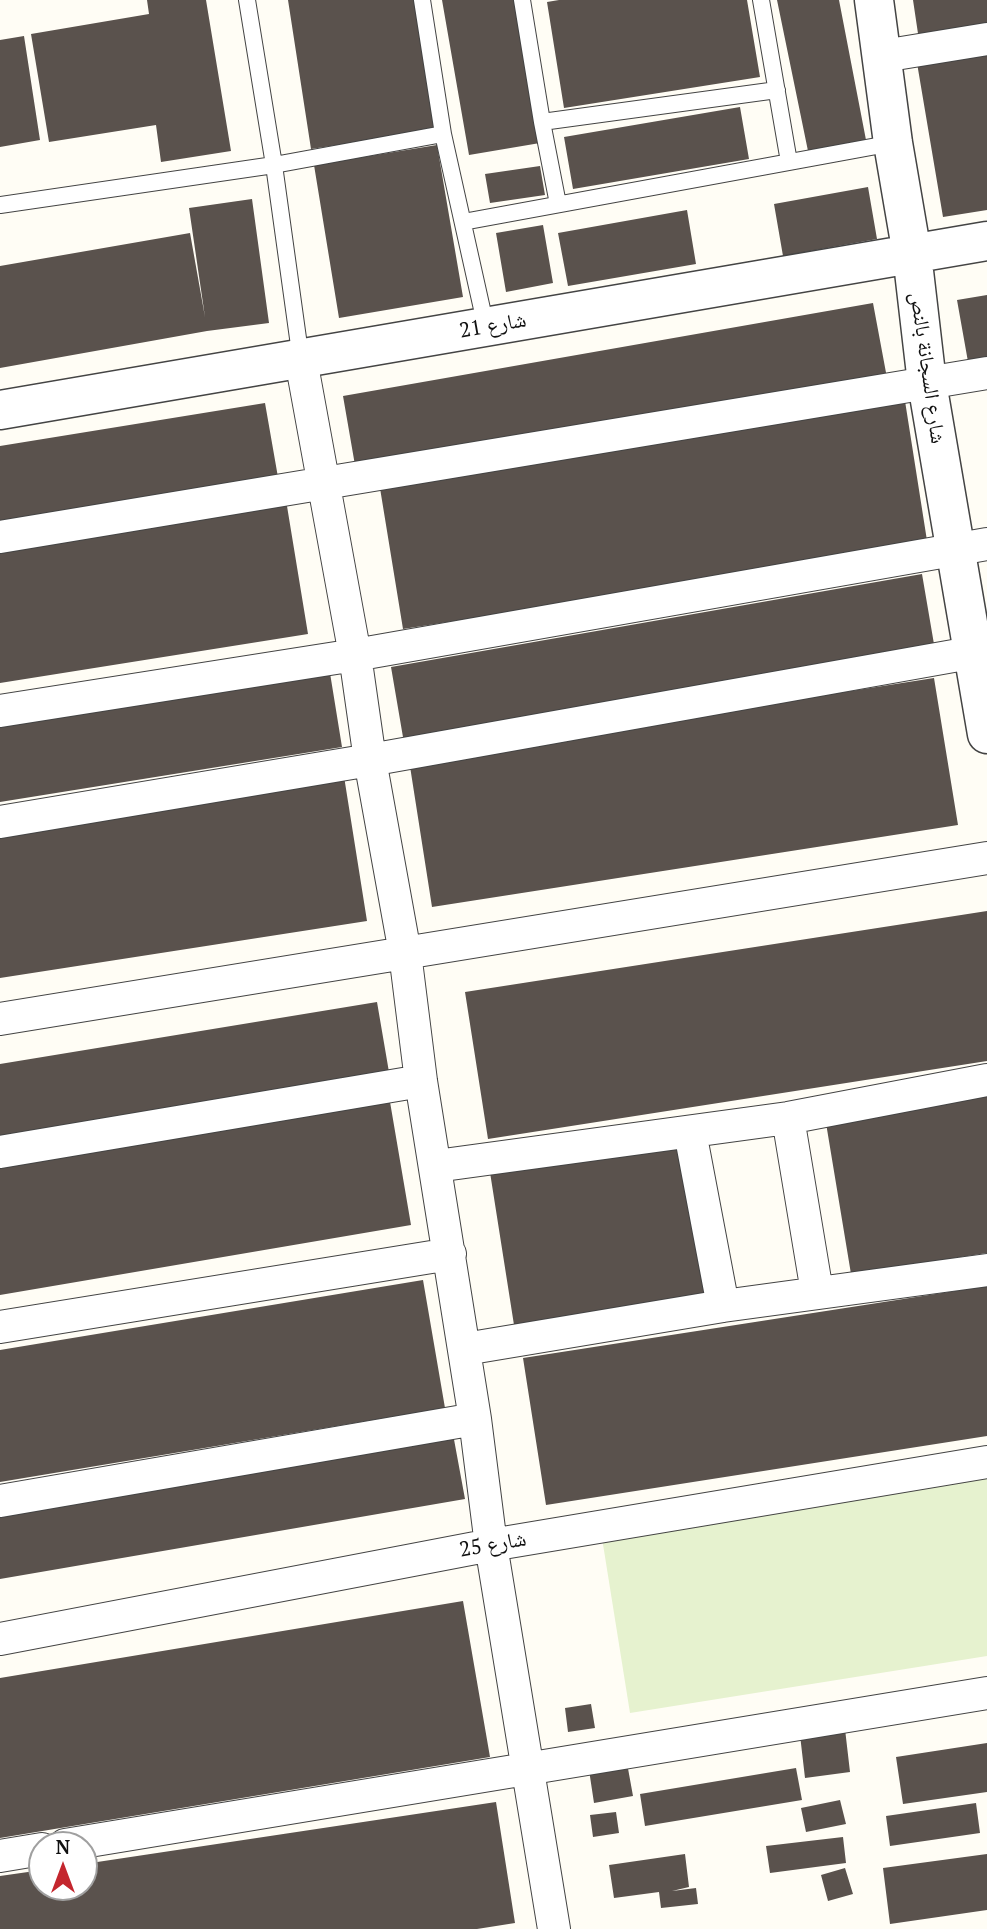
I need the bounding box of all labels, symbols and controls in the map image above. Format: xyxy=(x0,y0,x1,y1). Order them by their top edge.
street label: شارع السجانة بالنص xyxy=(904,291,950,445)
street label: شارع 21 xyxy=(458,308,528,344)
street label: شارع 25 xyxy=(458,1527,528,1563)
north arrow xyxy=(28,1831,98,1901)
text: N xyxy=(56,1834,70,1859)

